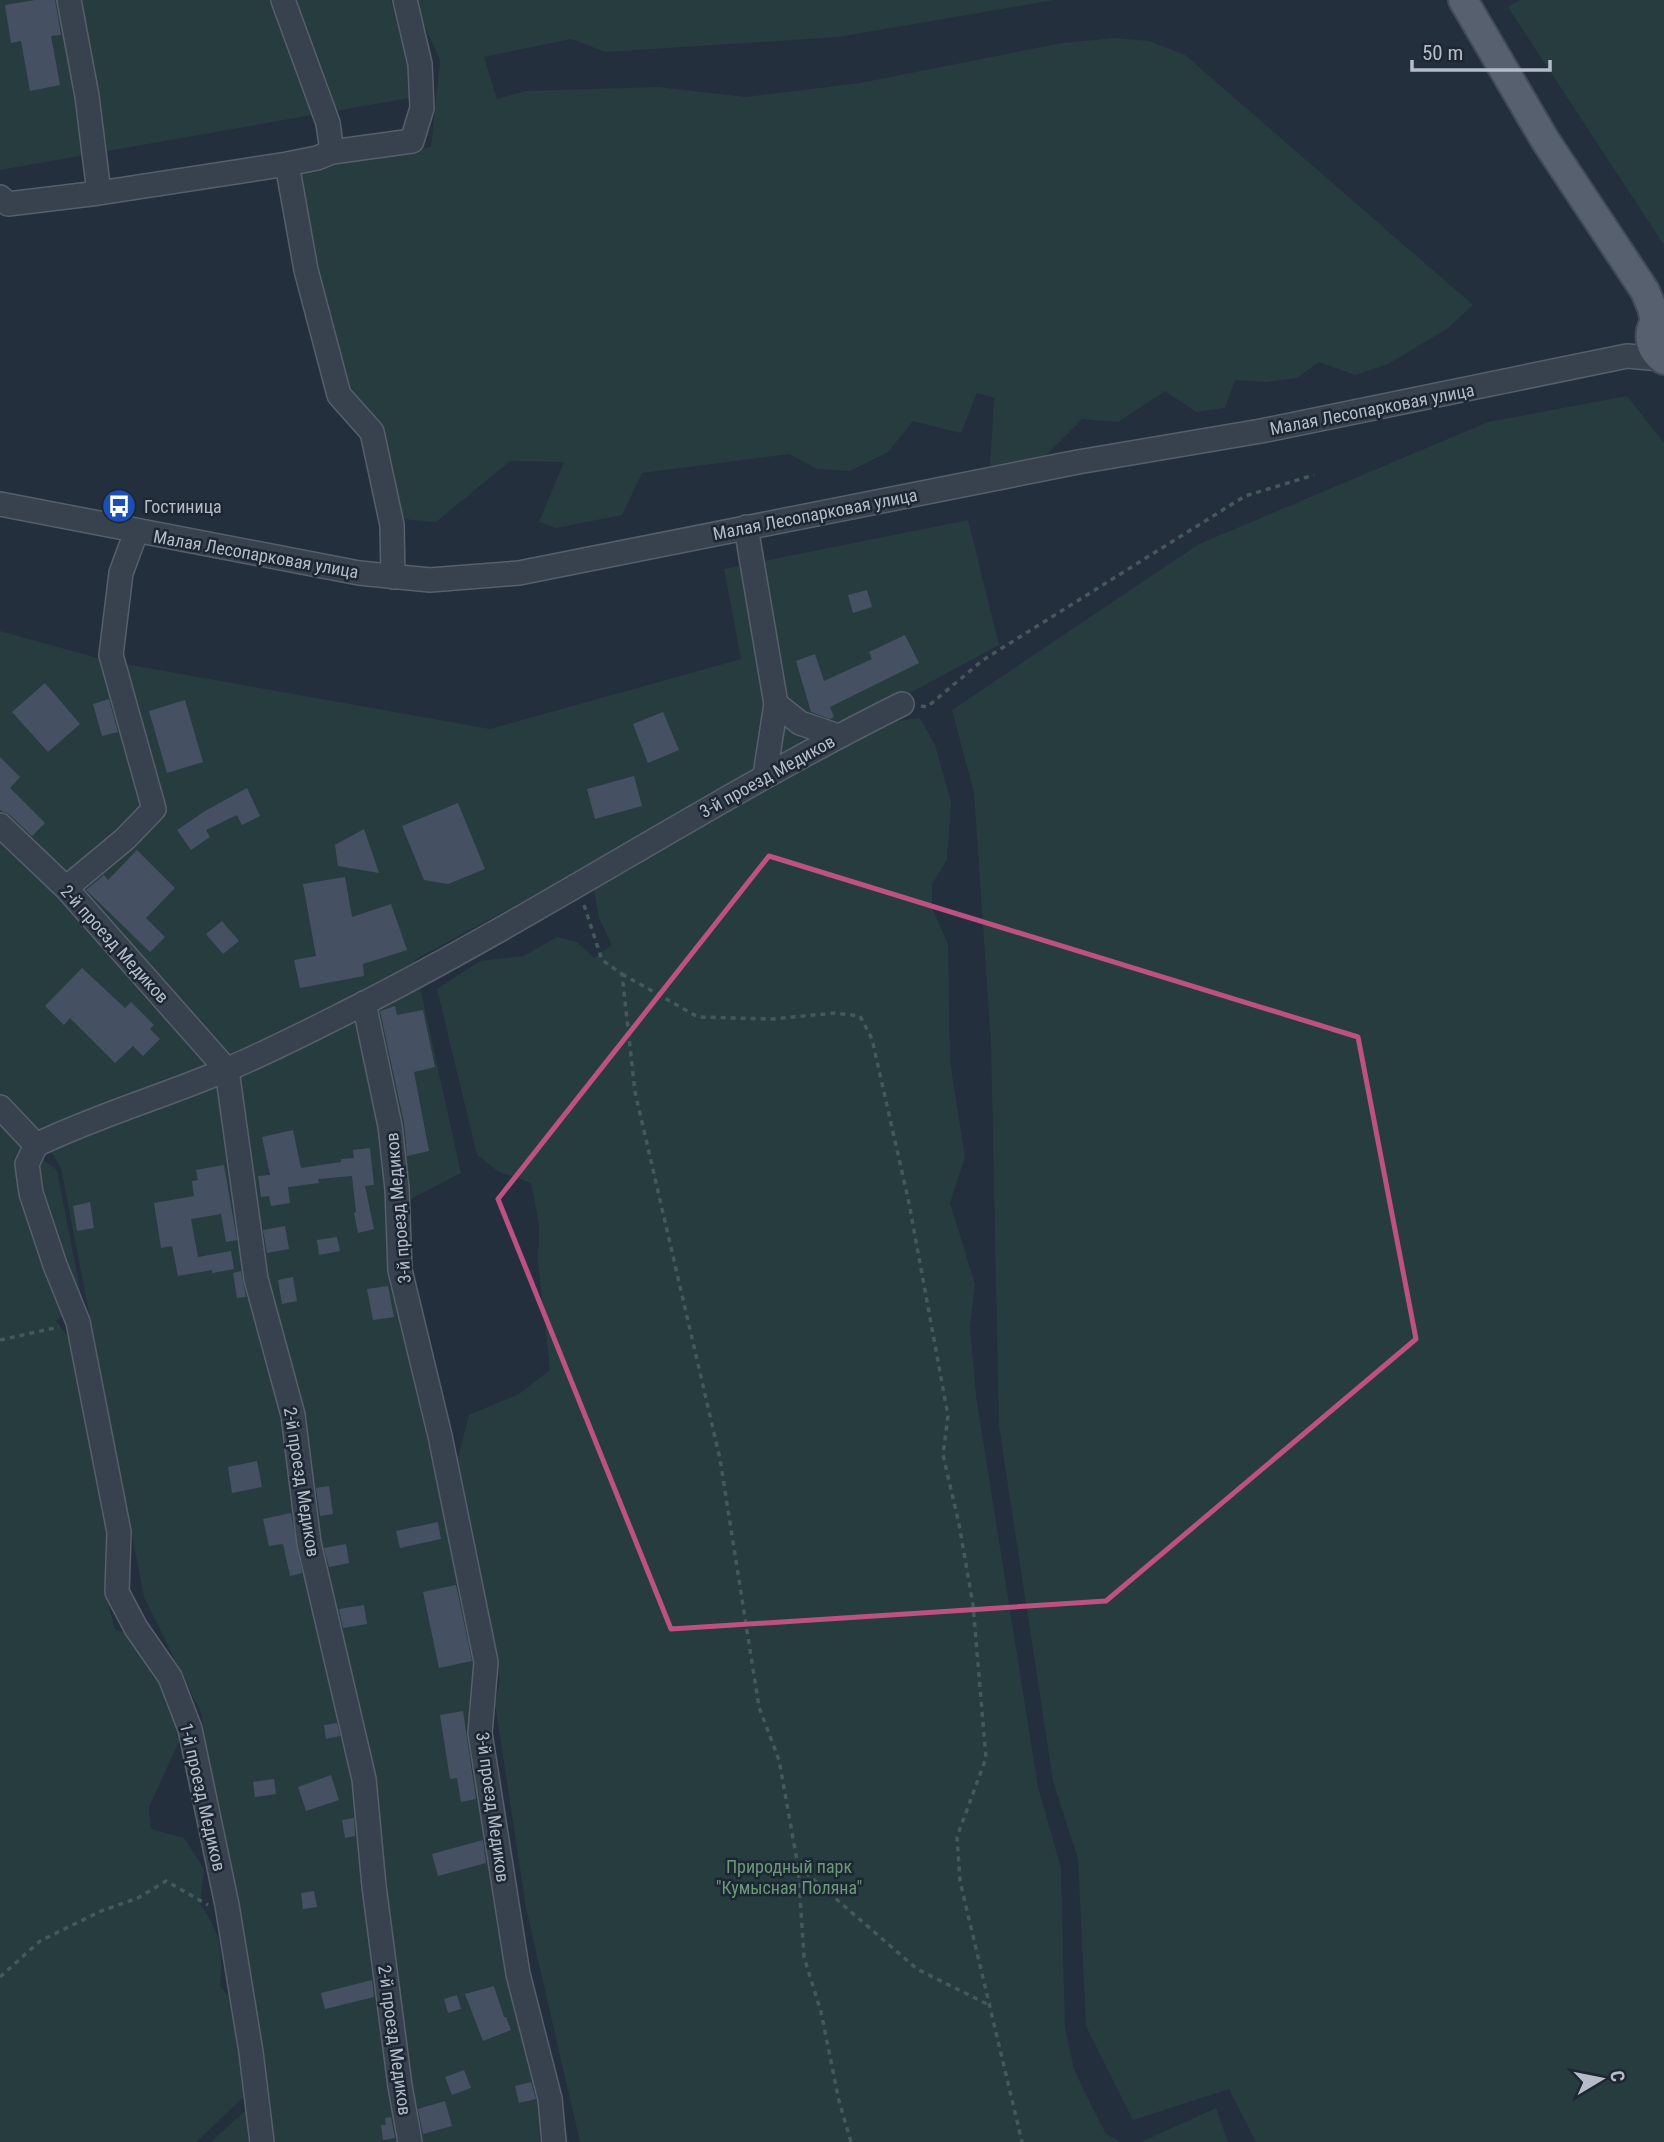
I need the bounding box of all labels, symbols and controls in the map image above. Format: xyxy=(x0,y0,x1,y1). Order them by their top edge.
scale bar xyxy=(1412,28,1550,72)
text: 50 m xyxy=(1422,41,1463,65)
street label: Малая Лесопарковая улица xyxy=(1268,379,1476,439)
street label: Малая Лесопарковая улица xyxy=(711,484,919,544)
bus stop icon: Гостиница xyxy=(100,487,138,525)
place label: Гостиница xyxy=(144,496,222,517)
street label: Малая Лесопарковая улица xyxy=(152,526,360,582)
street label: 3-й проезд Медиков xyxy=(696,730,838,822)
street label: 2-й проезд Медиков xyxy=(57,881,173,1007)
street label: 3-й проезд Медиков xyxy=(381,1132,415,1284)
street label: 2-й проезд Медиков xyxy=(280,1406,324,1558)
street label: 1-й проезд Медиков xyxy=(176,1721,230,1873)
street label: 3-й проезд Медиков xyxy=(472,1731,514,1883)
park label: Природный парк "Кумысная Поляна" xyxy=(716,1856,862,1898)
street label: 2-й проезд Медиков xyxy=(374,1964,416,2116)
north arrow xyxy=(1566,2044,1636,2114)
text: С xyxy=(1605,2069,1630,2084)

